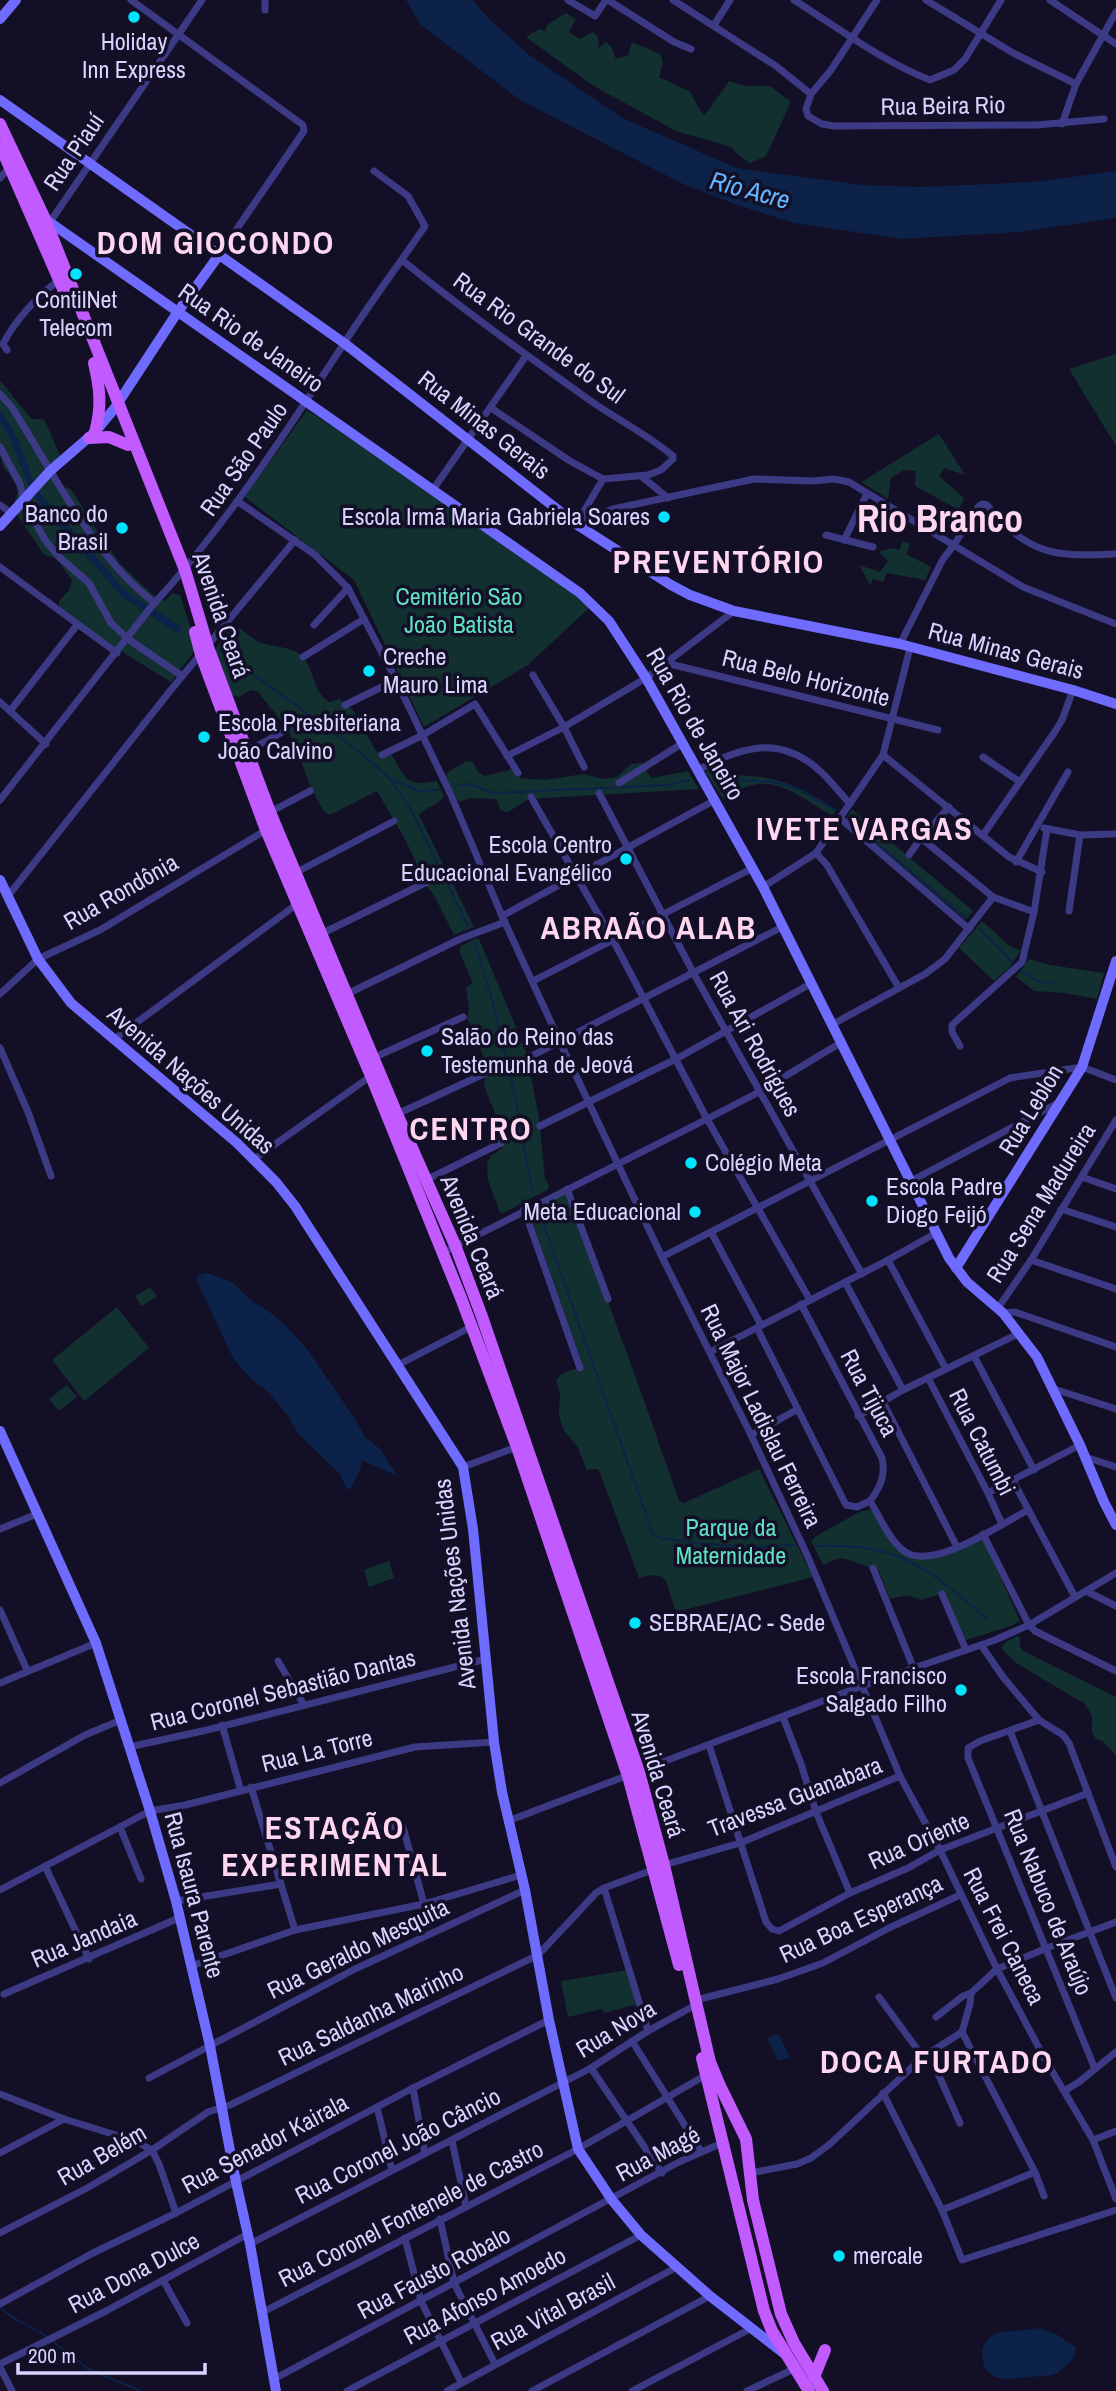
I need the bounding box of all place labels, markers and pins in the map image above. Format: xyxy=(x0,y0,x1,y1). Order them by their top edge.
marker: Holiday Inn Express xyxy=(126,9,142,25)
place label: Holiday Inn Express xyxy=(82,25,186,85)
marker: ContilNet Telecom xyxy=(68,266,84,282)
place label: ContilNet Telecom xyxy=(35,283,118,343)
place label: Banco do Brasil xyxy=(25,497,108,557)
place label: Escola Irmã Maria Gabriela Soares xyxy=(342,500,650,532)
marker: Escola Irmã Maria Gabriela Soares xyxy=(656,509,672,525)
marker: Banco do Brasil xyxy=(114,520,130,536)
place label: Creche Mauro Lima xyxy=(383,640,488,700)
marker: Creche Mauro Lima xyxy=(361,663,377,679)
place label: Escola Presbiteriana João Calvino xyxy=(218,706,401,766)
marker: Escola Presbiteriana João Calvino xyxy=(196,729,212,745)
place label: Escola Centro Educacional Evangélico xyxy=(401,828,612,888)
marker: Escola Centro Educacional Evangélico xyxy=(618,851,634,867)
place label: Salão do Reino das Testemunha de Jeová xyxy=(441,1020,634,1080)
marker: Salão do Reino das Testemunha de Jeová xyxy=(419,1043,435,1059)
place label: Colégio Meta xyxy=(705,1146,822,1178)
marker: Colégio Meta xyxy=(683,1155,699,1171)
place label: Escola Padre Diogo Feijó xyxy=(886,1170,1003,1230)
marker: Escola Padre Diogo Feijó xyxy=(864,1193,880,1209)
place label: Meta Educacional xyxy=(523,1195,681,1227)
marker: Meta Educacional xyxy=(687,1204,703,1220)
place label: SEBRAE/AC - Sede xyxy=(649,1606,825,1638)
marker: SEBRAE/AC - Sede xyxy=(627,1615,643,1631)
place label: Escola Francisco Salgado Filho xyxy=(796,1659,947,1719)
marker: Escola Francisco Salgado Filho xyxy=(953,1682,969,1698)
place label: mercale xyxy=(853,2239,923,2271)
marker: mercale xyxy=(831,2248,847,2264)

